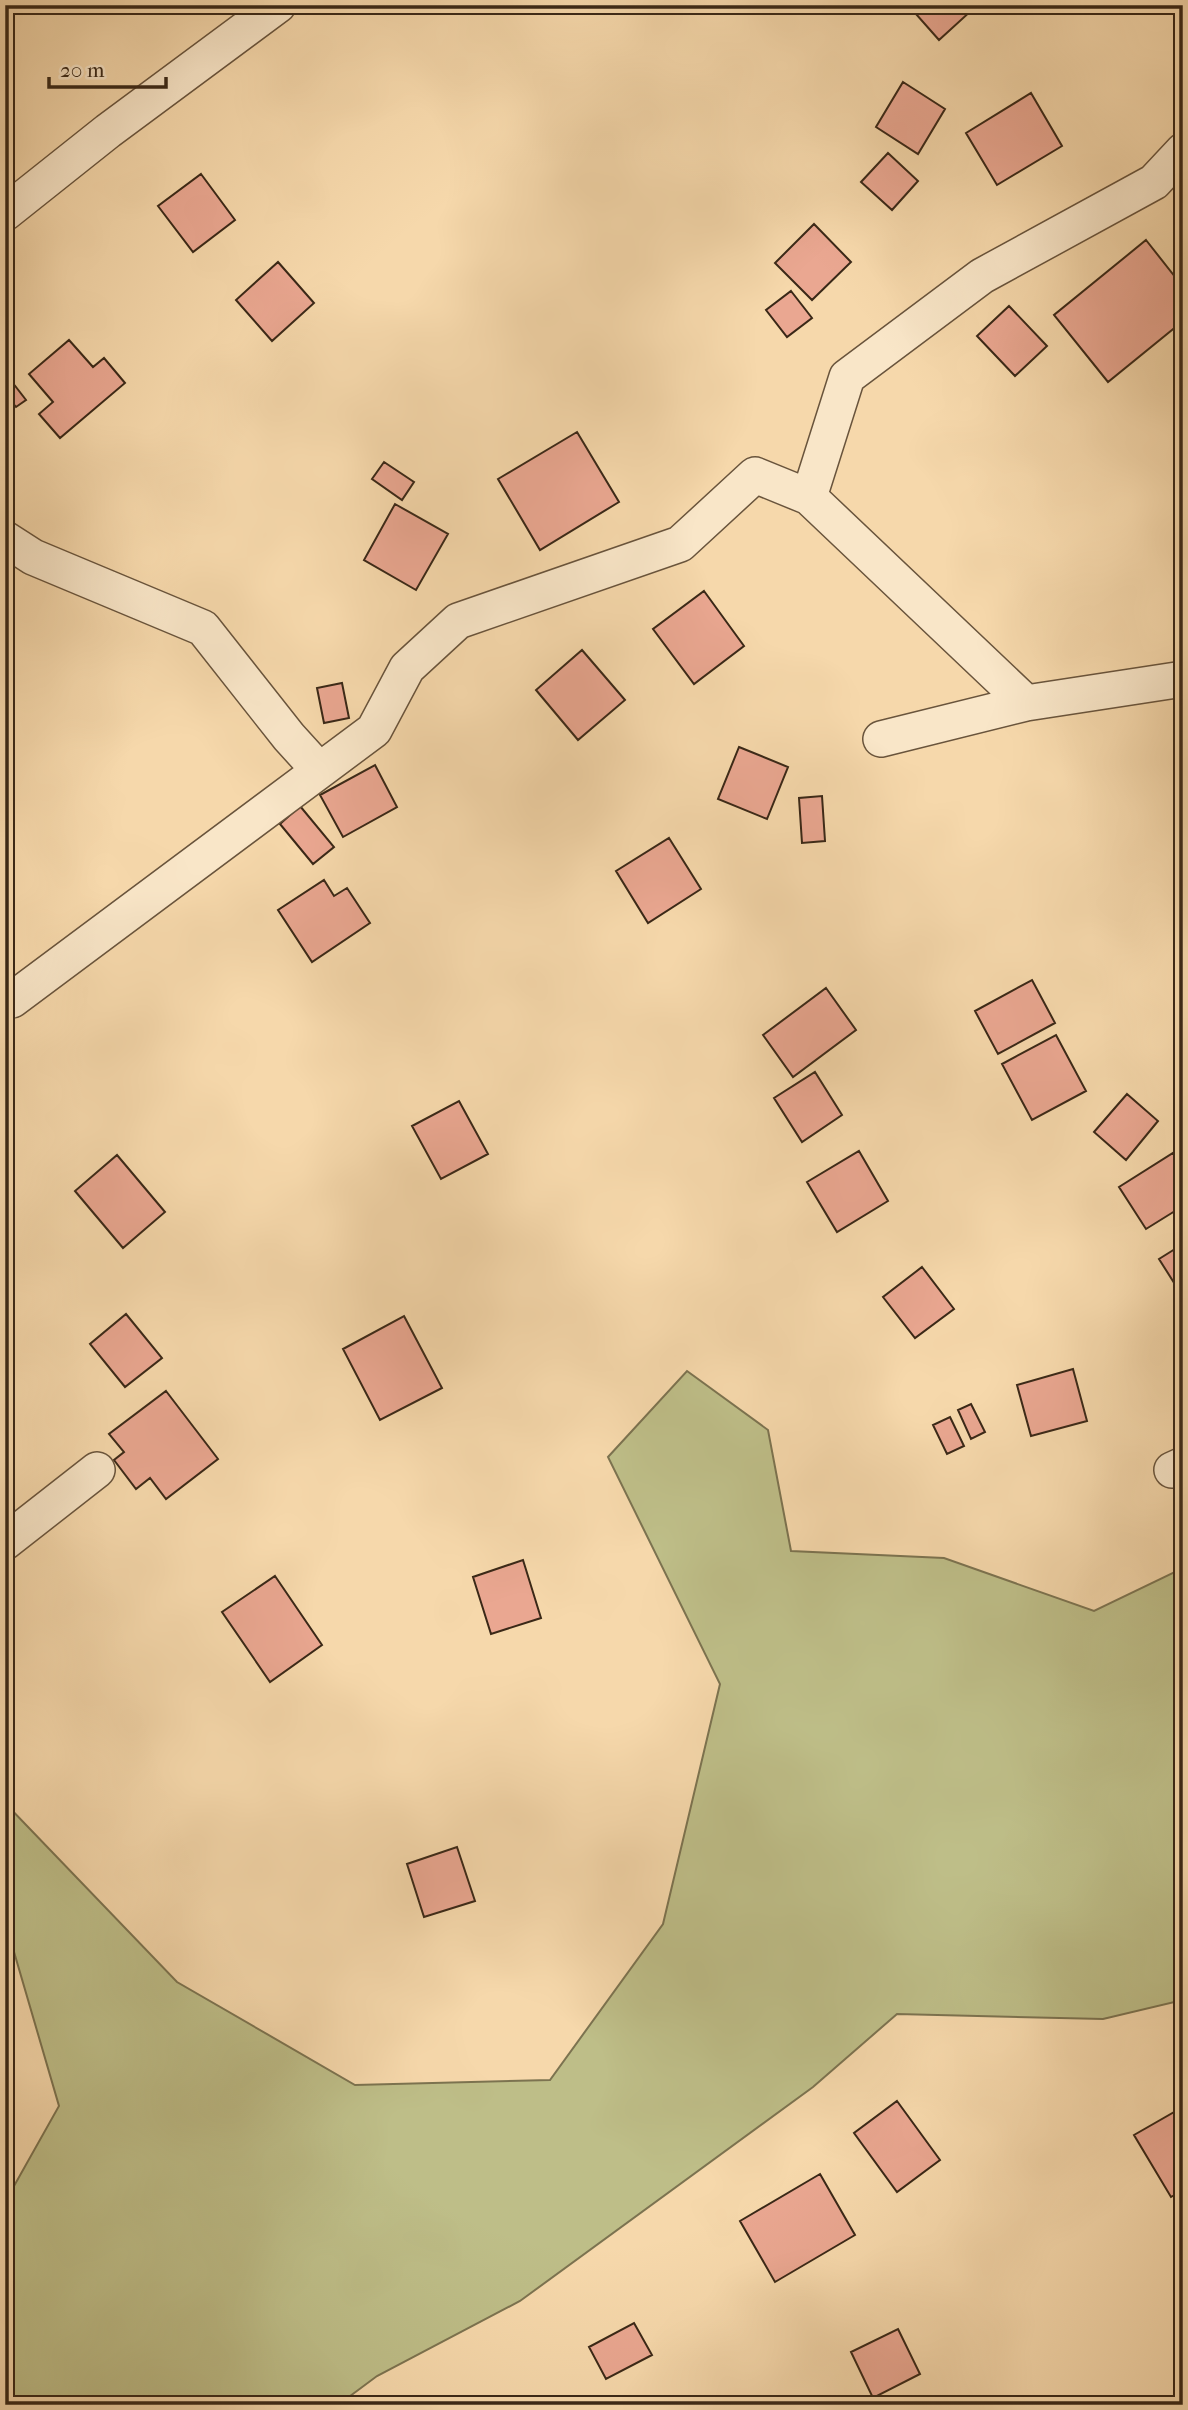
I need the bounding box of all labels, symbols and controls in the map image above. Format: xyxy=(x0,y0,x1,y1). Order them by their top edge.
scale bar xyxy=(49,46,166,90)
text: 20 m xyxy=(60,58,105,82)

